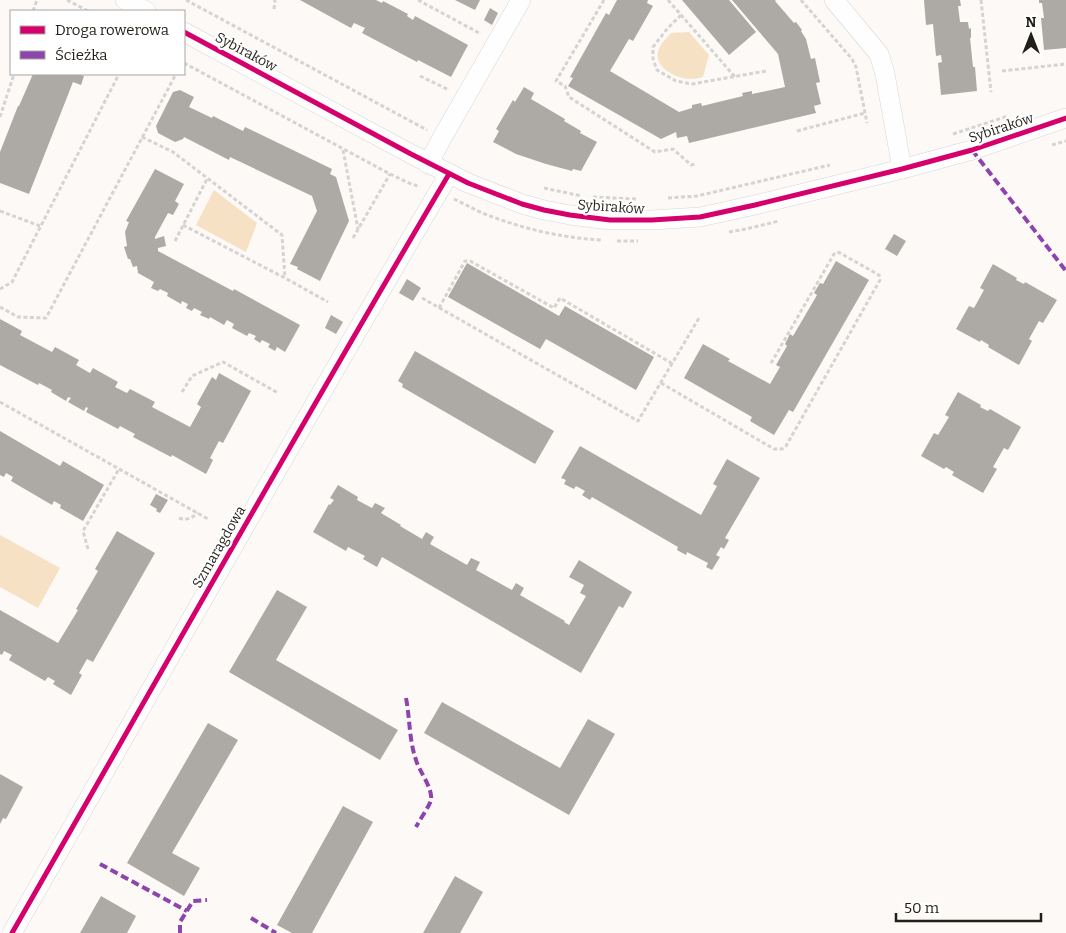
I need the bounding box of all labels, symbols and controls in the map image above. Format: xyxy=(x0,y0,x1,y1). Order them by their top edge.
legend xyxy=(10,10,185,75)
north arrow xyxy=(1006,10,1056,60)
text: N xyxy=(1026,14,1037,31)
text: Droga rowerowa xyxy=(55,21,169,39)
street label: Sybiraków xyxy=(212,29,280,76)
text: Ścieżka xyxy=(55,46,107,64)
street label: Sybiraków xyxy=(966,109,1036,146)
street label: Sybiraków xyxy=(577,196,646,218)
street label: Szmaragdowa xyxy=(189,503,249,591)
scale bar xyxy=(896,890,1041,922)
text: 50 m xyxy=(904,899,940,917)

